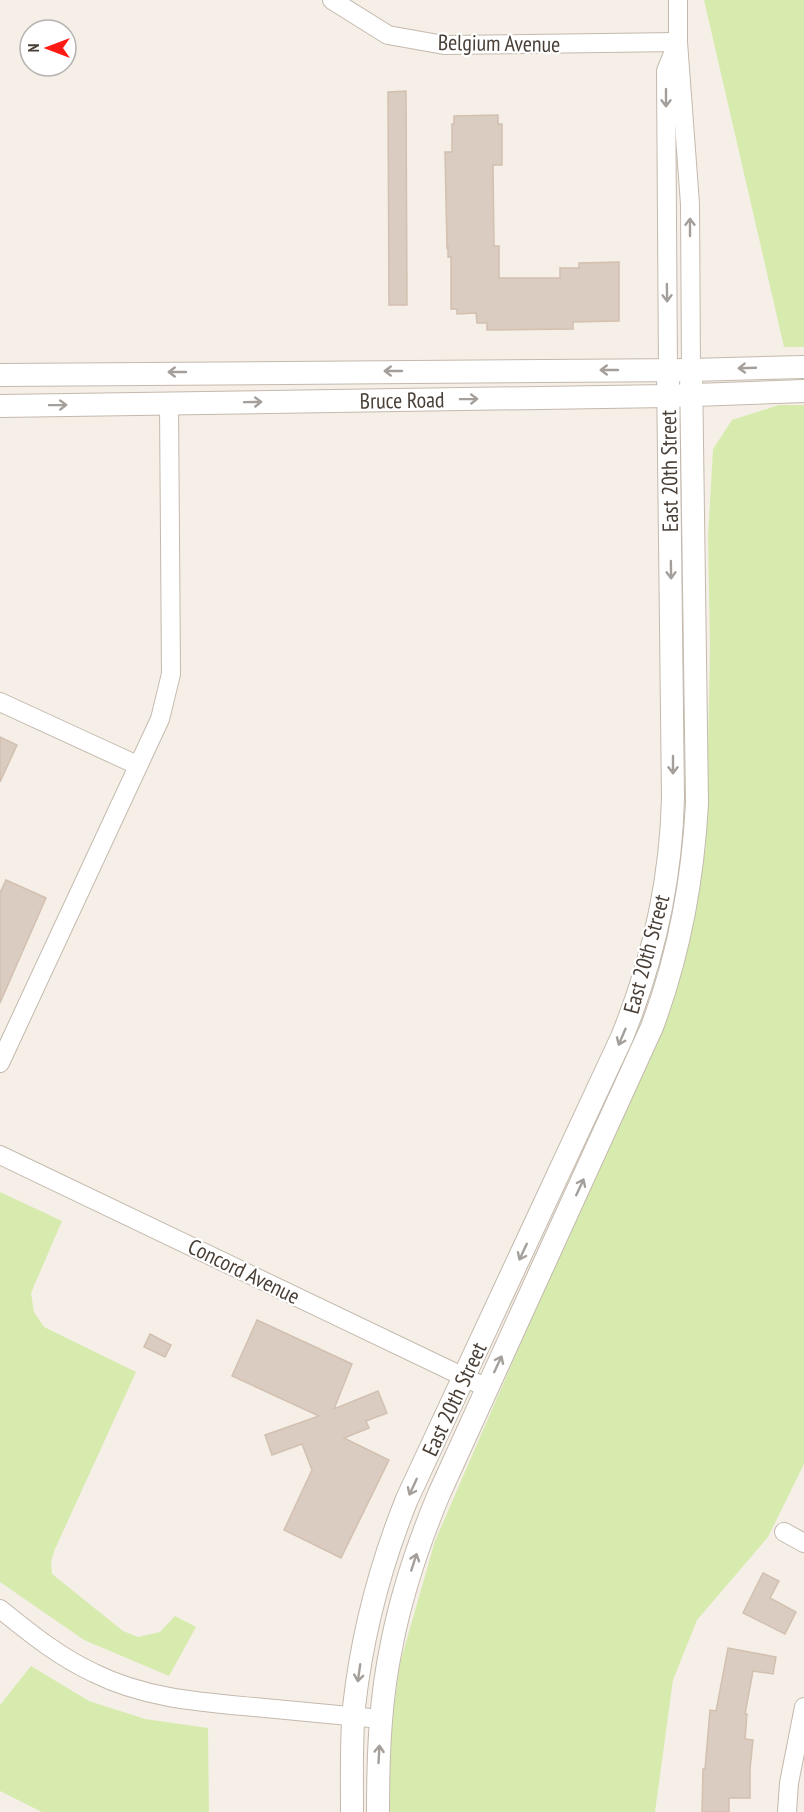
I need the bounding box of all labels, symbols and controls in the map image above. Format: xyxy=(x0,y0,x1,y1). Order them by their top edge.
north arrow xyxy=(18,18,78,78)
street label: Belgium Avenue xyxy=(438,28,560,58)
text: N xyxy=(23,44,43,52)
one-way arrow xyxy=(660,87,672,107)
one-way arrow xyxy=(684,218,696,238)
one-way arrow xyxy=(661,282,673,302)
one-way arrow xyxy=(738,362,758,374)
one-way arrow xyxy=(600,364,620,376)
one-way arrow xyxy=(384,365,404,377)
one-way arrow xyxy=(168,366,188,378)
street label: Bruce Road xyxy=(359,385,445,415)
one-way arrow xyxy=(459,393,479,405)
one-way arrow xyxy=(243,396,263,408)
one-way arrow xyxy=(48,399,68,411)
street label: East 20th Street xyxy=(654,410,684,532)
one-way arrow xyxy=(665,559,676,579)
one-way arrow xyxy=(667,754,679,774)
street label: East 20th Street xyxy=(617,891,675,1017)
one-way arrow xyxy=(616,1027,627,1046)
one-way arrow xyxy=(575,1178,587,1196)
street label: Concord Avenue xyxy=(184,1232,304,1310)
one-way arrow xyxy=(517,1243,528,1261)
street label: East 20th Street xyxy=(416,1338,492,1460)
one-way arrow xyxy=(493,1355,505,1373)
one-way arrow xyxy=(407,1477,418,1495)
one-way arrow xyxy=(409,1553,420,1572)
one-way arrow xyxy=(353,1663,364,1683)
one-way arrow xyxy=(373,1744,384,1764)

